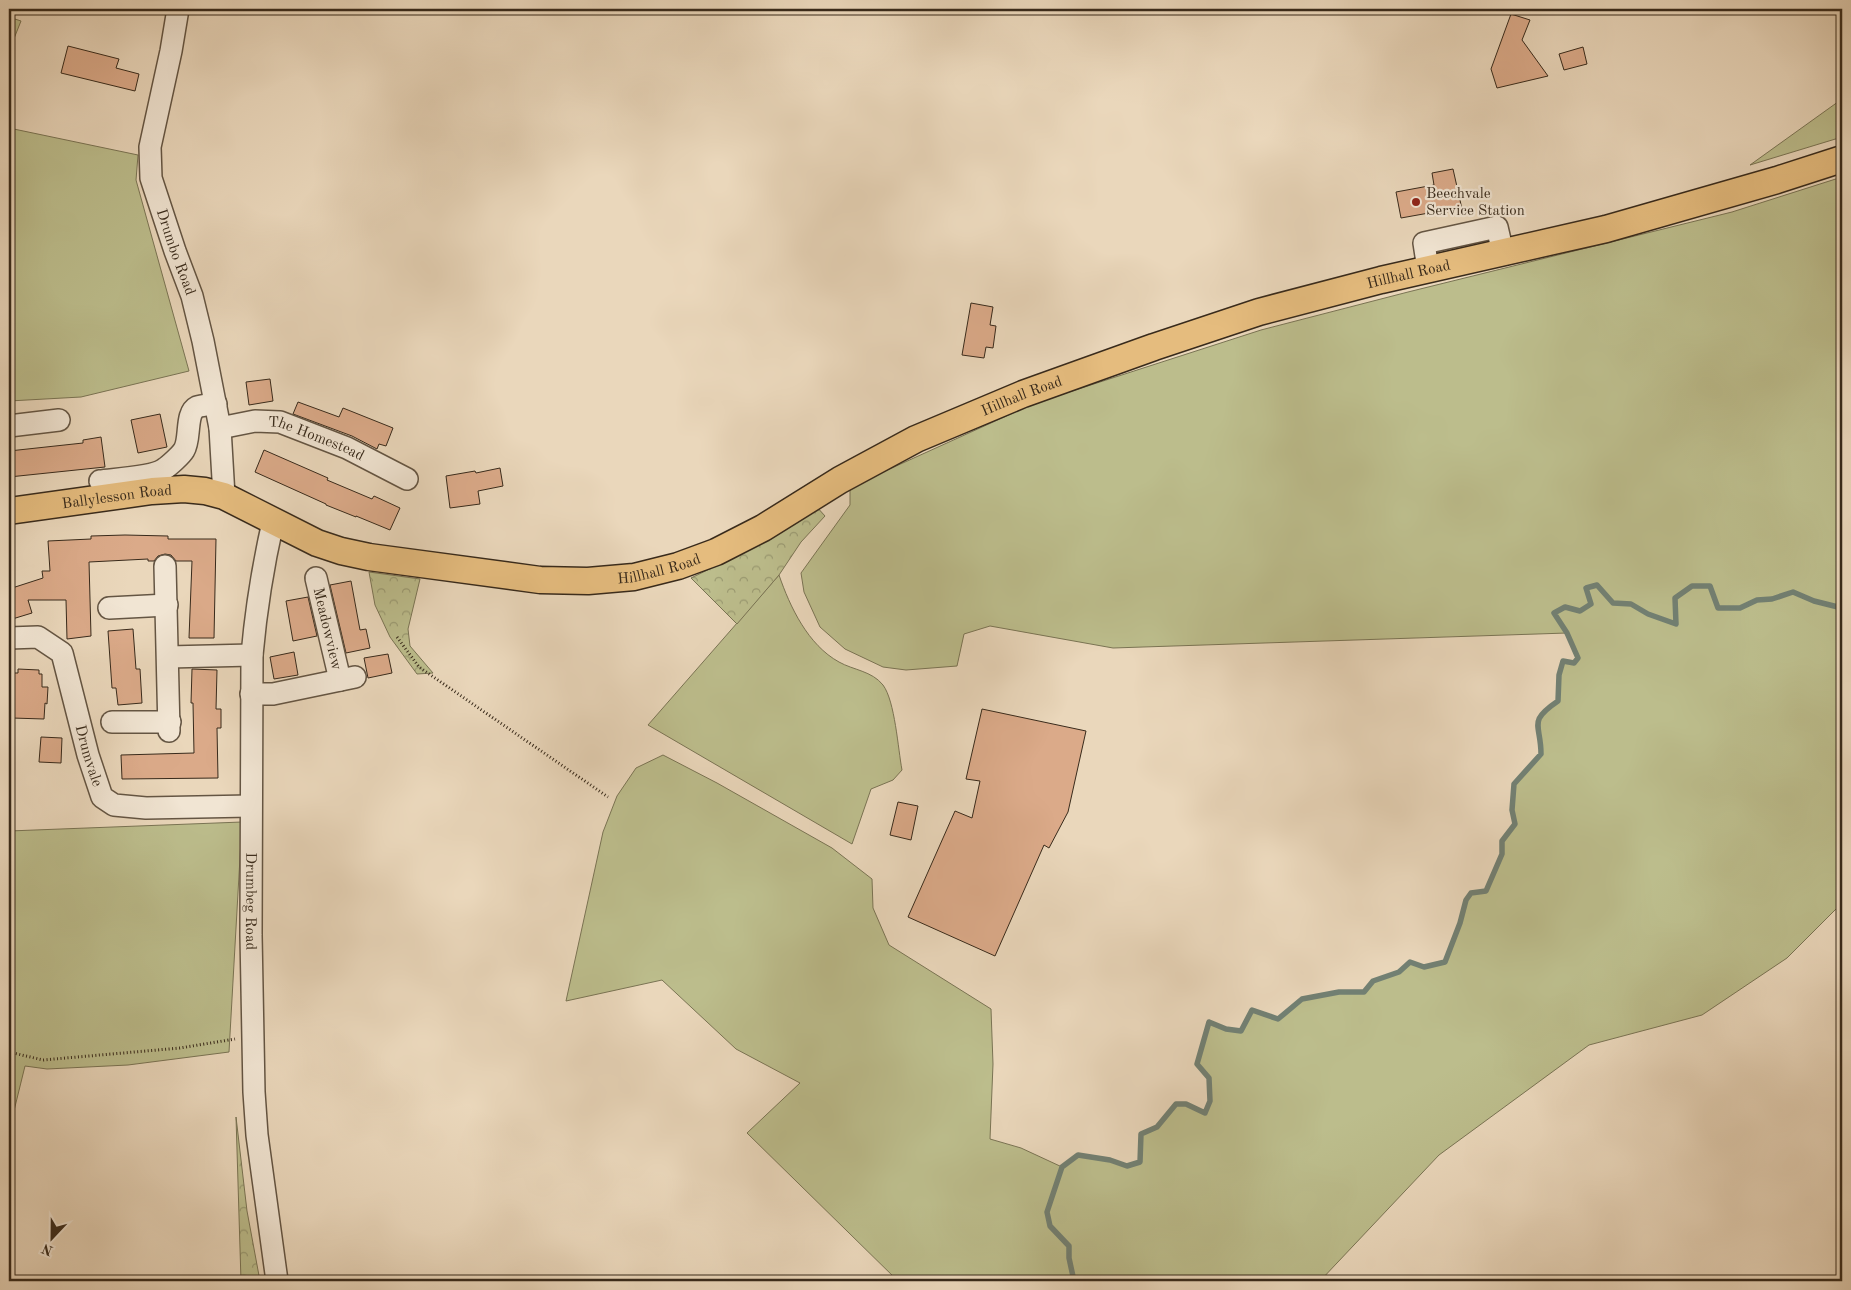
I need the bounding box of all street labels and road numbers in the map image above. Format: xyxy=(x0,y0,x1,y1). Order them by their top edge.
street label: Drumbo Road xyxy=(153,207,197,298)
street label: Hillhall Road xyxy=(1365,258,1452,292)
street label: Hillhall Road xyxy=(980,375,1065,420)
street label: The Homestead xyxy=(268,416,366,465)
street label: Ballylesson Road xyxy=(61,484,173,513)
street label: Hillhall Road xyxy=(617,552,703,587)
street label: Meadowview xyxy=(310,586,343,672)
street label: Drumvale xyxy=(72,724,104,789)
street label: Drumbeg Road xyxy=(242,852,257,951)

